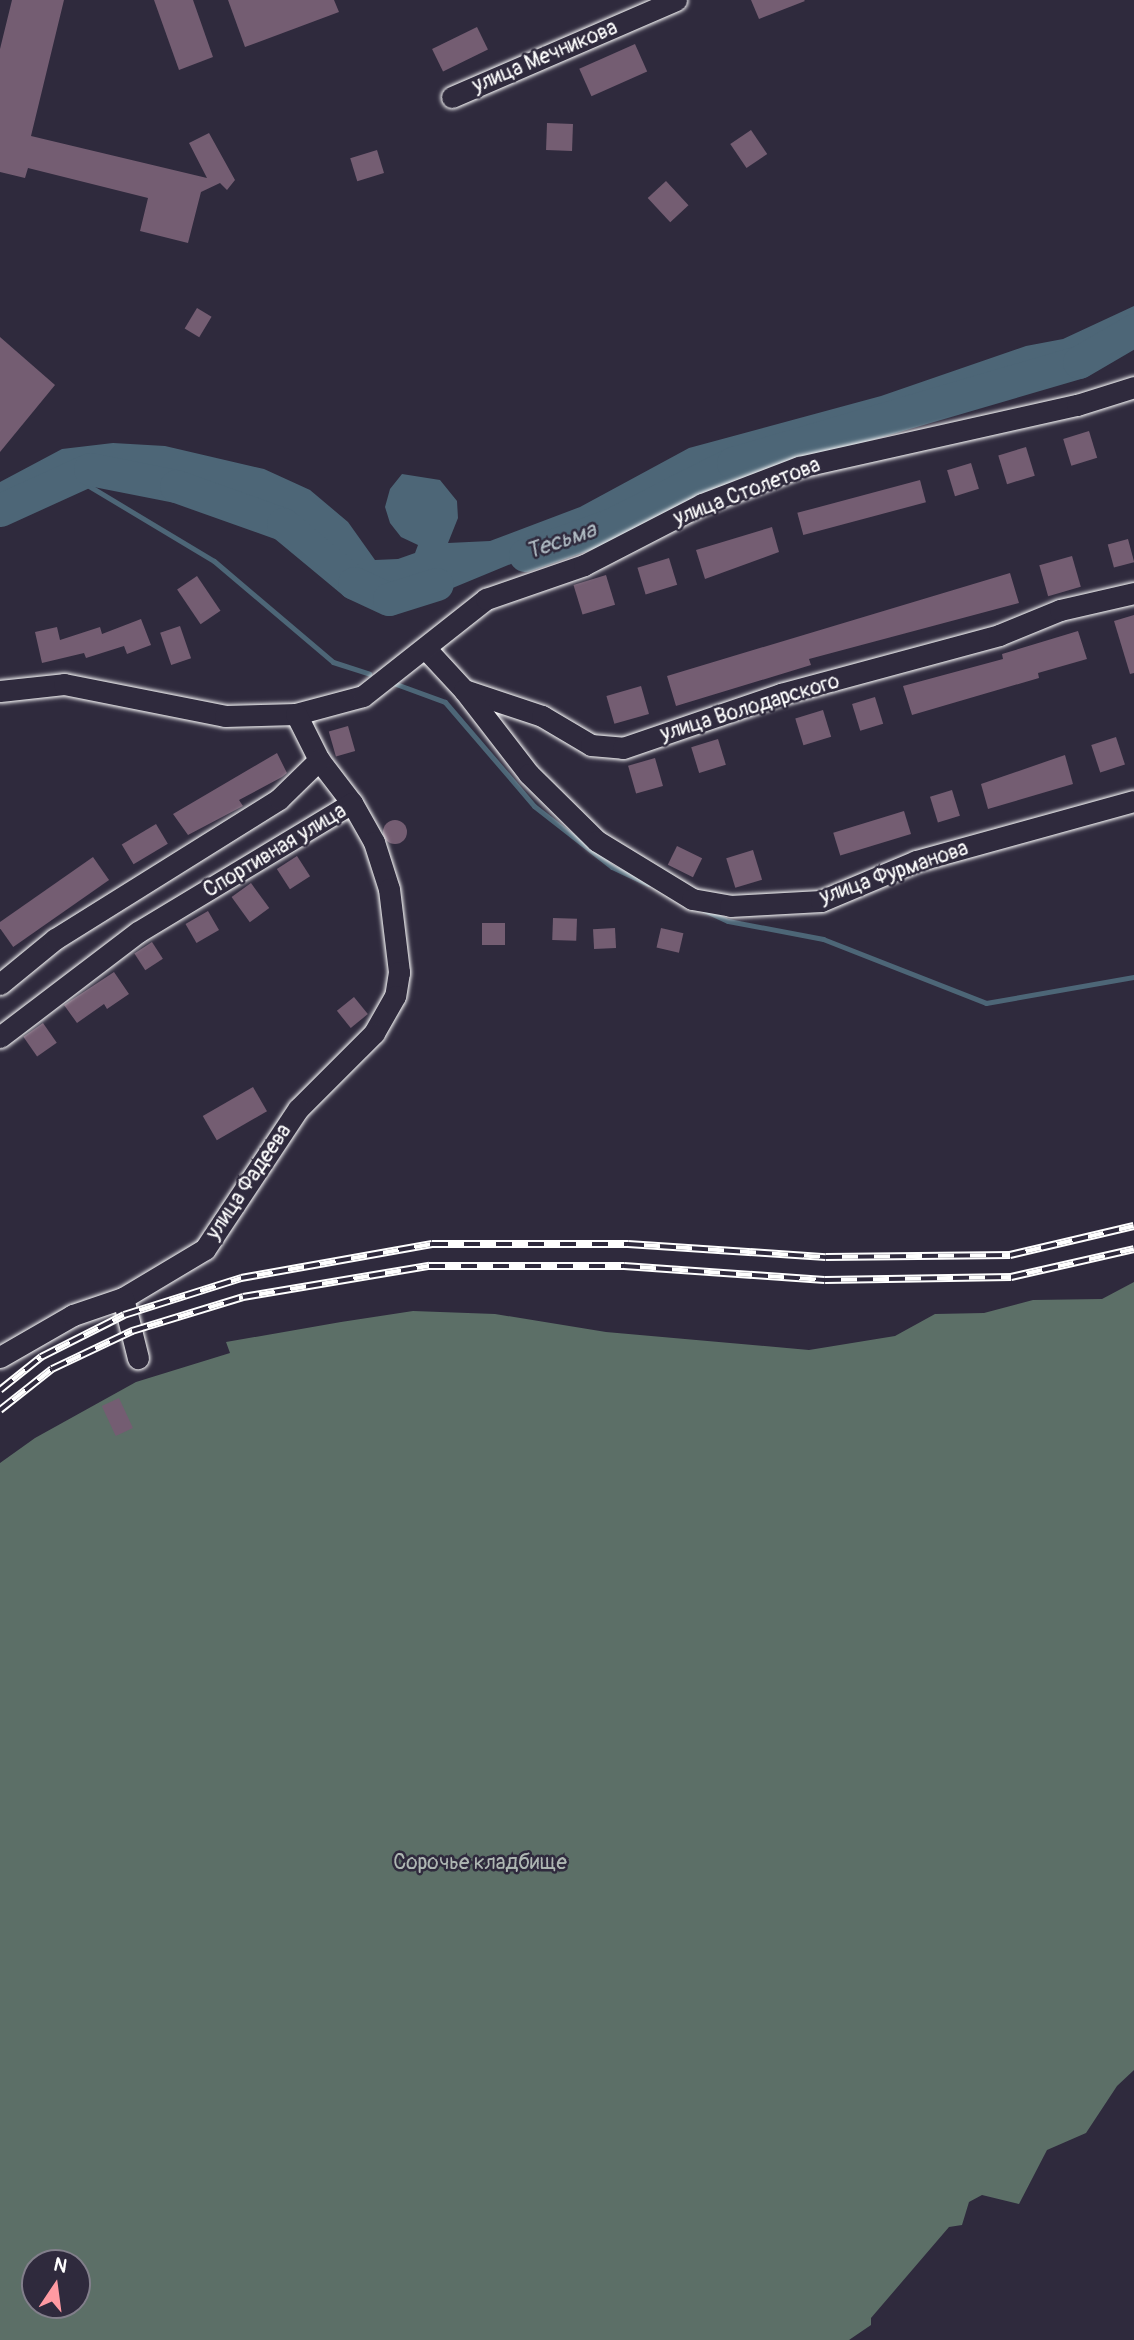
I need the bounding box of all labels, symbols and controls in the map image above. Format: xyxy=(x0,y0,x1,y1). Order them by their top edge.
street label: улица Мечникова xyxy=(469,15,621,99)
street label: улица Столетова xyxy=(670,452,824,532)
water label: Тесьма xyxy=(522,516,600,566)
street label: улица Володарского xyxy=(657,669,843,747)
street label: Спортивная улица xyxy=(199,798,351,904)
street label: улица Фурманова xyxy=(817,836,971,910)
street label: улица Фадеева xyxy=(201,1119,297,1245)
park label: Сорочье кладбище xyxy=(393,1850,567,1876)
north arrow xyxy=(21,2249,91,2319)
text: N xyxy=(51,2252,69,2279)

